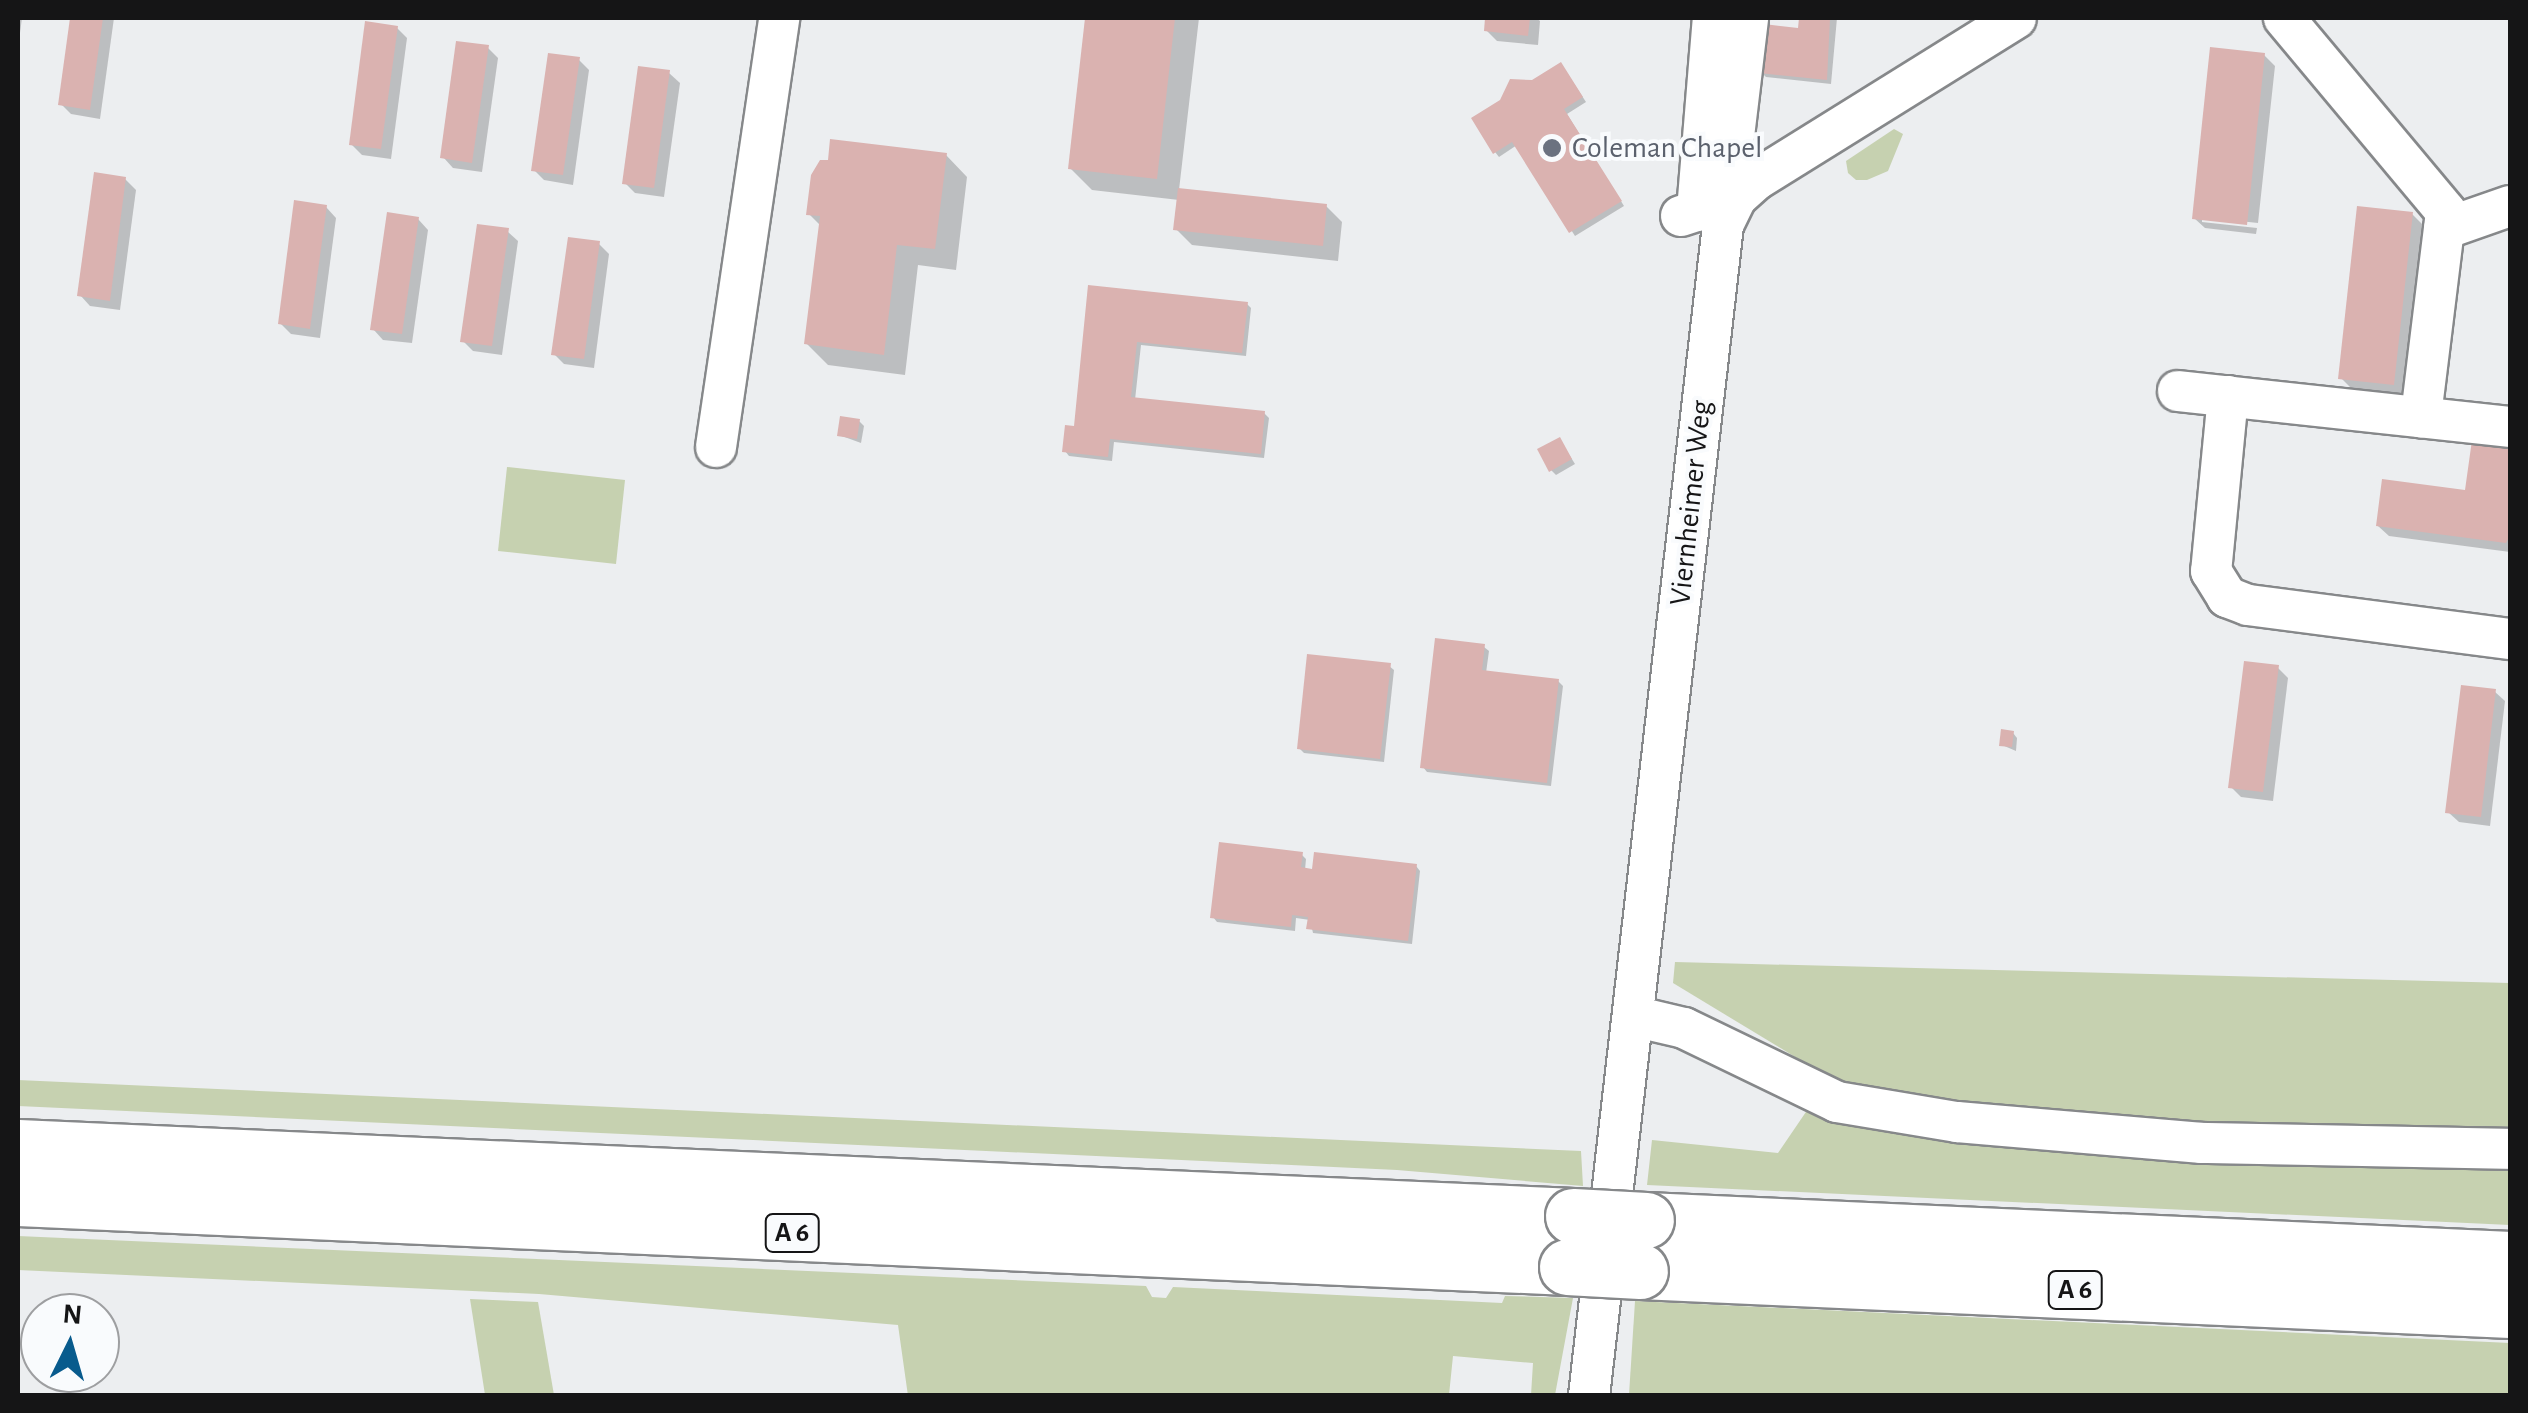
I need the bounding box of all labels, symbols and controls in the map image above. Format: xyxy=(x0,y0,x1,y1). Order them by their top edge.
place label: Coleman Chapel xyxy=(1572,130,1763,166)
marker: Coleman Chapel xyxy=(1541,137,1563,159)
street label: Viernheimer Weg xyxy=(1662,399,1720,607)
road number: A 6 xyxy=(764,1210,820,1256)
road number: A 6 xyxy=(2048,1267,2102,1313)
north arrow xyxy=(20,1293,120,1393)
text: N xyxy=(62,1300,83,1330)

